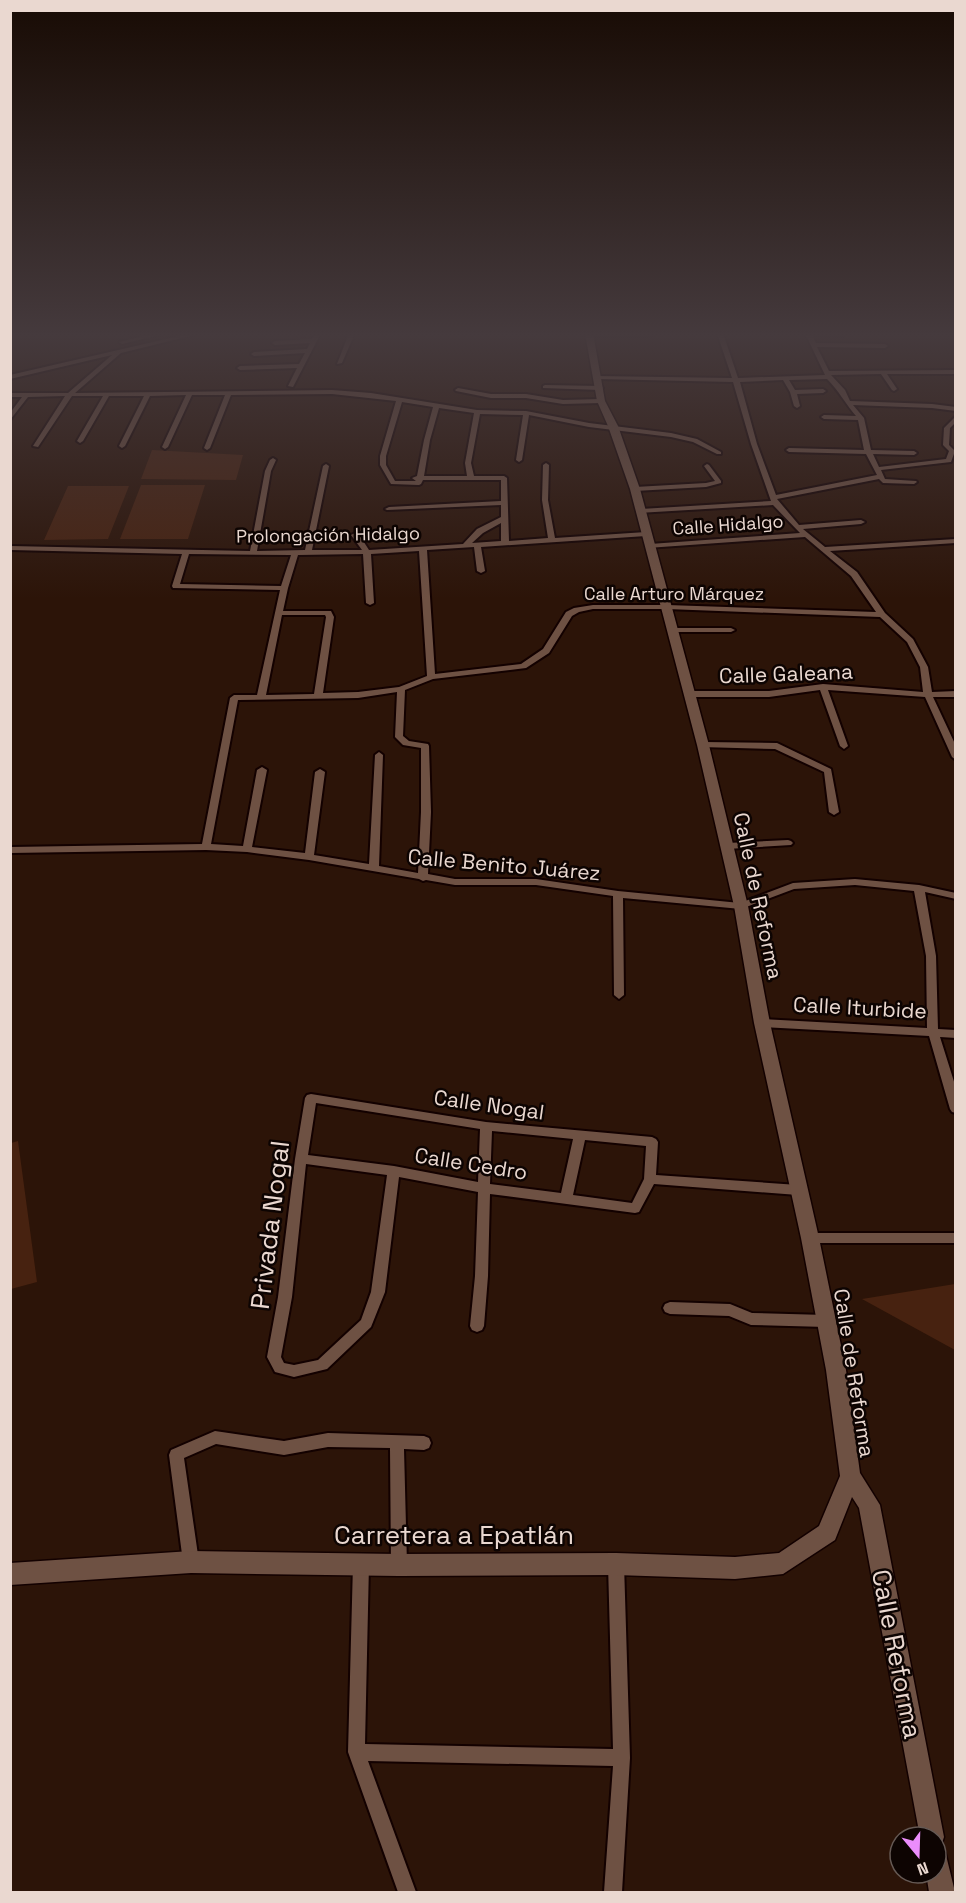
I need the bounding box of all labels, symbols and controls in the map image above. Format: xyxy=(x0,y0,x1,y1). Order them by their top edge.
street label: Calle Hidalgo xyxy=(672,509,784,540)
street label: Prolongación Hidalgo xyxy=(236,521,420,548)
street label: Calle Arturo Márquez xyxy=(584,582,764,605)
street label: Calle Galeana xyxy=(718,658,854,689)
street label: Calle de Reforma xyxy=(728,810,789,982)
street label: Calle Benito Juárez xyxy=(407,843,601,886)
street label: Calle Iturbide xyxy=(792,991,928,1024)
street label: Calle Nogal xyxy=(432,1083,546,1126)
street label: Privada Nogal xyxy=(243,1139,297,1311)
street label: Calle Cedro xyxy=(413,1141,529,1186)
street label: Calle de Reforma xyxy=(828,1287,881,1459)
street label: Carretera a Epatlán xyxy=(334,1518,574,1552)
street label: Calle Reforma xyxy=(864,1566,930,1742)
north arrow xyxy=(888,1825,948,1885)
text: N xyxy=(914,1857,931,1880)

